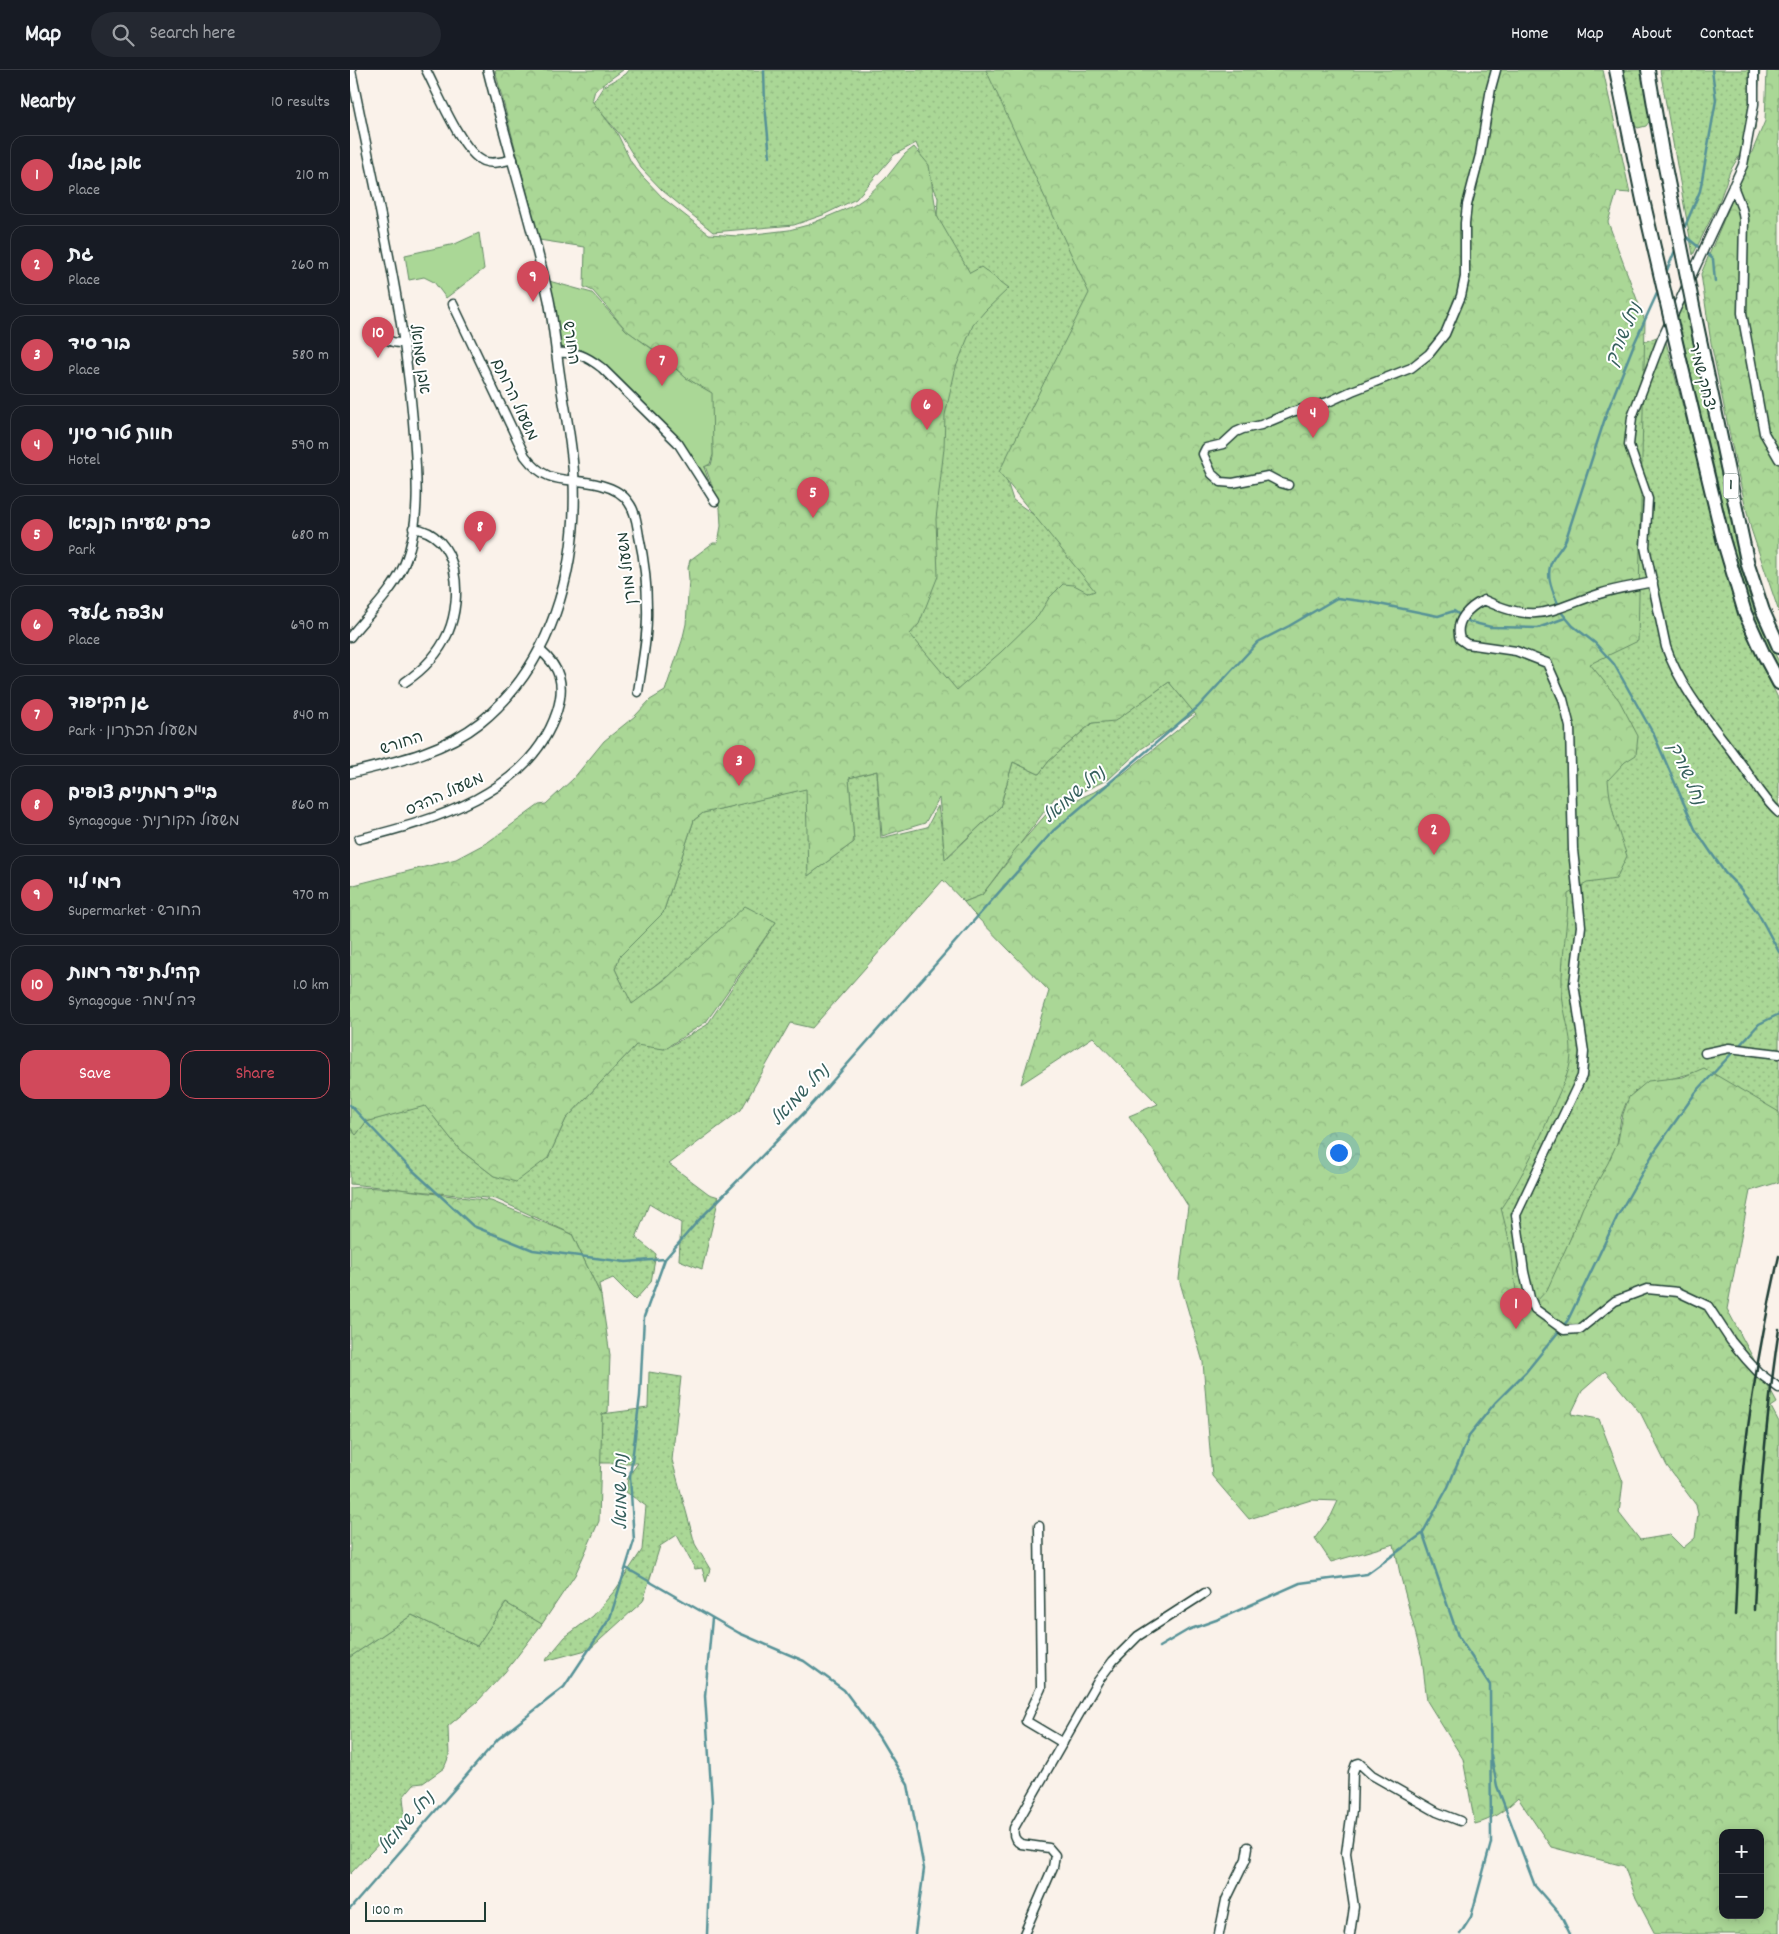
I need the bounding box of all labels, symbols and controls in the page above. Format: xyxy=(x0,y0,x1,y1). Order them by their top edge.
search box xyxy=(91,12,441,57)
text: Map xyxy=(25,18,61,52)
icon: search xyxy=(109,21,137,49)
text: Search here xyxy=(149,21,235,48)
text: Home xyxy=(1511,22,1548,47)
text: Map xyxy=(1576,22,1604,47)
text: About xyxy=(1632,22,1672,47)
text: Contact xyxy=(1700,22,1754,47)
text: Nearby xyxy=(20,88,75,118)
text: 10 results xyxy=(271,91,330,114)
text: אבן גבול xyxy=(68,152,141,179)
text: 1 xyxy=(35,164,39,187)
text: 210 m xyxy=(295,164,329,187)
text: Place xyxy=(68,179,100,202)
text: גת xyxy=(68,242,94,269)
text: 2 xyxy=(34,254,41,277)
text: 260 m xyxy=(291,254,329,277)
pin: 9 xyxy=(517,261,549,302)
text: Place xyxy=(68,269,100,292)
water label: נחל שורק xyxy=(1601,298,1650,370)
pin: 10 xyxy=(362,317,394,358)
street label: החורש xyxy=(556,320,584,366)
street label: אבן שמואל xyxy=(403,322,435,396)
text: בור סיד xyxy=(68,332,131,359)
street label: יצחק שמיר xyxy=(1681,340,1721,414)
text: 3 xyxy=(33,344,41,367)
text: 580 m xyxy=(292,344,329,367)
pin: 7 xyxy=(646,345,678,386)
street label: משעול הרותם xyxy=(485,355,543,445)
text: Place xyxy=(68,359,100,382)
pin: 6 xyxy=(911,389,943,430)
pin: 4 xyxy=(1297,397,1329,438)
text: חוות טור סיני xyxy=(68,422,173,449)
text: 4 xyxy=(34,434,40,457)
text: 590 m xyxy=(291,434,329,457)
text: Hotel xyxy=(68,449,100,472)
road number: 1 xyxy=(1724,474,1738,498)
pin: 5 xyxy=(797,477,829,518)
pin: 8 xyxy=(464,511,496,552)
text: כרם ישעיהו הנביא xyxy=(68,512,211,539)
text: 5 xyxy=(33,524,41,547)
text: 680 m xyxy=(291,524,329,547)
street label: משעול מורן xyxy=(612,530,644,606)
text: Park xyxy=(68,539,95,562)
text: מצפה גלעד xyxy=(68,602,164,629)
text: 6 xyxy=(33,614,41,637)
text: 690 m xyxy=(290,614,329,637)
text: Place xyxy=(68,629,100,652)
text: גן הקיפוד xyxy=(68,691,149,718)
text: 7 xyxy=(34,704,40,727)
text: 840 m xyxy=(293,704,329,727)
text: Park · משעול הכתרון xyxy=(68,720,198,743)
street label: החורש xyxy=(377,726,427,762)
water label: נחל שורק xyxy=(1660,739,1711,811)
pin: 3 xyxy=(723,745,755,786)
water label: נחל שמואל xyxy=(1038,760,1113,830)
street label: משעול ההדס xyxy=(402,767,488,823)
text: בי"כ רמתיים צופים xyxy=(68,781,217,808)
text: 8 xyxy=(34,794,40,817)
text: 860 m xyxy=(291,794,329,817)
text: Synagogue · משעול הקורנית xyxy=(68,810,240,833)
pin: 2 xyxy=(1418,814,1450,855)
text: רמי לוי xyxy=(68,871,121,898)
text: 9 xyxy=(33,884,41,907)
text: 970 m xyxy=(292,884,329,907)
text: Supermarket · החורש xyxy=(68,900,201,923)
text: קהילת יער רמות xyxy=(68,961,201,988)
text: 10 xyxy=(31,974,43,997)
text: 1.0 km xyxy=(293,974,329,997)
text: Synagogue · דה לימה xyxy=(68,990,196,1013)
button: Save xyxy=(20,1050,170,1099)
button: Share xyxy=(180,1050,330,1099)
water label: נחל שמואל xyxy=(766,1058,837,1132)
your location xyxy=(1326,1140,1352,1166)
pin: 1 xyxy=(1500,1288,1532,1329)
water label: נחל שמואל xyxy=(610,1452,635,1530)
water label: נחל שמואל xyxy=(373,1786,443,1861)
map controls xyxy=(1719,1829,1764,1919)
button: + xyxy=(1719,1829,1764,1874)
button: − xyxy=(1719,1874,1764,1919)
scale bar xyxy=(365,1899,486,1922)
text: 100 m xyxy=(372,1901,403,1921)

